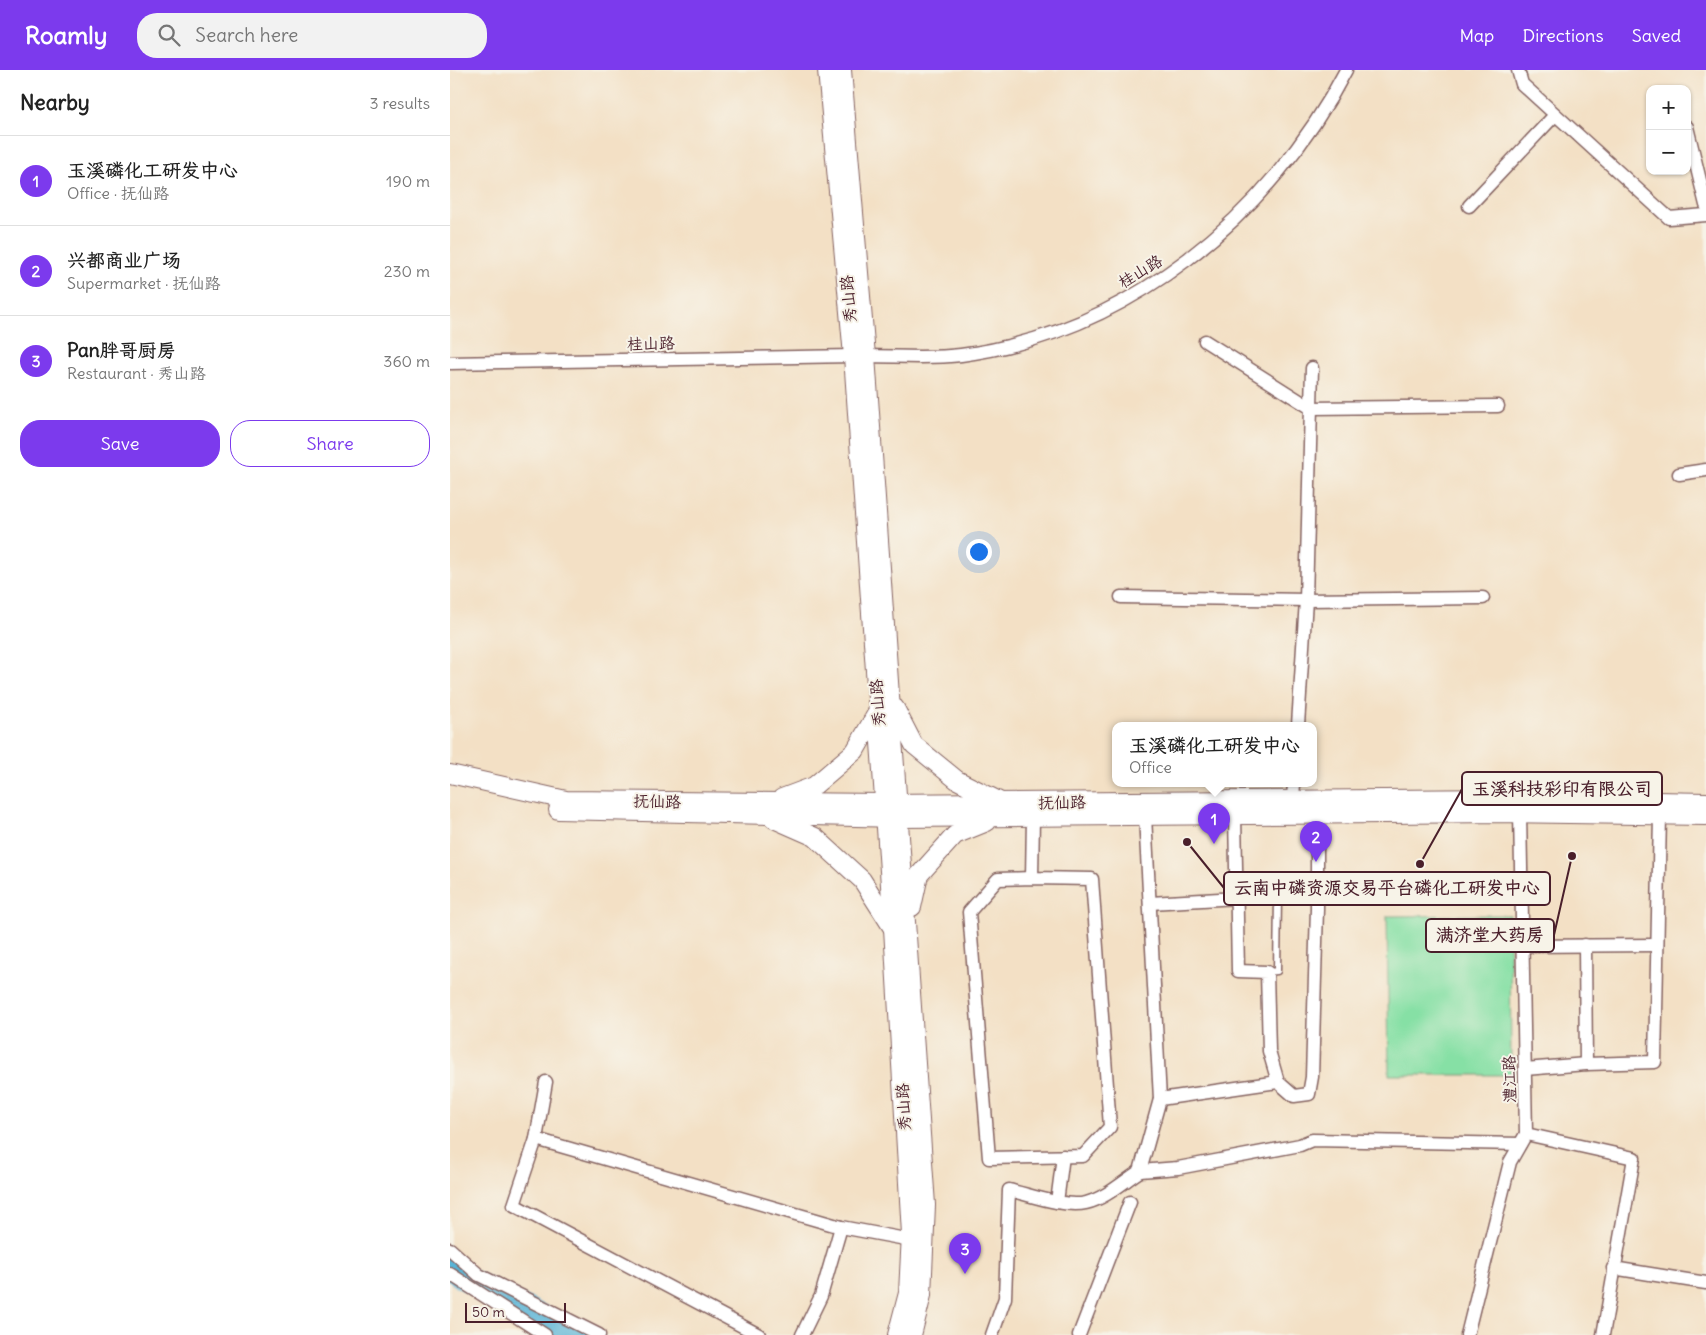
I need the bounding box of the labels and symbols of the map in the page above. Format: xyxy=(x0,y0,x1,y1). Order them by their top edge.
street label: 桂山路 xyxy=(1114,250,1166,292)
street label: 秀山路 xyxy=(836,274,860,324)
street label: 桂山路 xyxy=(627,333,675,353)
your location xyxy=(966,539,992,565)
street label: 秀山路 xyxy=(865,678,889,728)
callout: 玉溪科技彩印有限公司 xyxy=(1462,772,1662,805)
text: 玉溪科技彩印有限公司 xyxy=(1472,777,1652,800)
street label: 抚仙路 xyxy=(633,791,681,811)
street label: 抚仙路 xyxy=(1038,792,1086,812)
pin: 1 xyxy=(1198,803,1230,844)
pin: 2 xyxy=(1300,821,1332,862)
callout: 云南中磷资源交易平台磷化工研发中心 xyxy=(1224,872,1550,905)
text: 云南中磷资源交易平台磷化工研发中心 xyxy=(1234,876,1540,899)
callout: 满济堂大药房 xyxy=(1426,919,1554,952)
text: 满济堂大药房 xyxy=(1436,923,1544,946)
street label: 澧江路 xyxy=(1499,1055,1519,1103)
street label: 秀山路 xyxy=(892,1083,914,1131)
pin: 3 xyxy=(949,1233,981,1274)
scale bar xyxy=(465,1300,566,1323)

